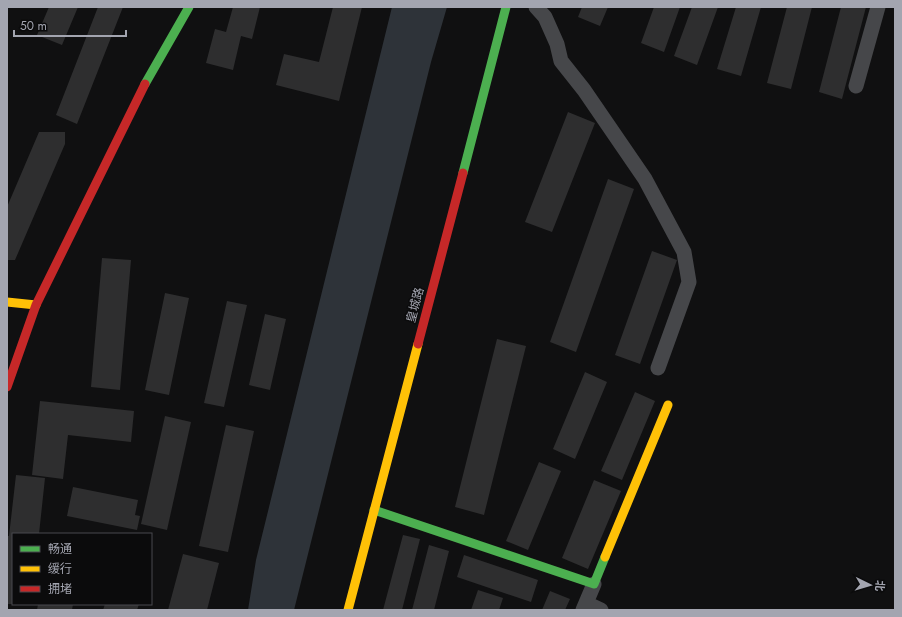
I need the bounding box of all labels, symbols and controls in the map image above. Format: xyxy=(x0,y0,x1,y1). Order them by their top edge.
scale bar xyxy=(14,12,126,38)
text: 50 m xyxy=(20,17,47,35)
street label: 皇城路 xyxy=(402,285,428,325)
legend xyxy=(12,533,152,605)
text: 畅通 xyxy=(48,540,72,558)
text: 缓行 xyxy=(48,560,72,578)
north arrow xyxy=(850,565,890,605)
text: 拥堵 xyxy=(48,580,72,598)
text: 北 xyxy=(872,580,888,592)

